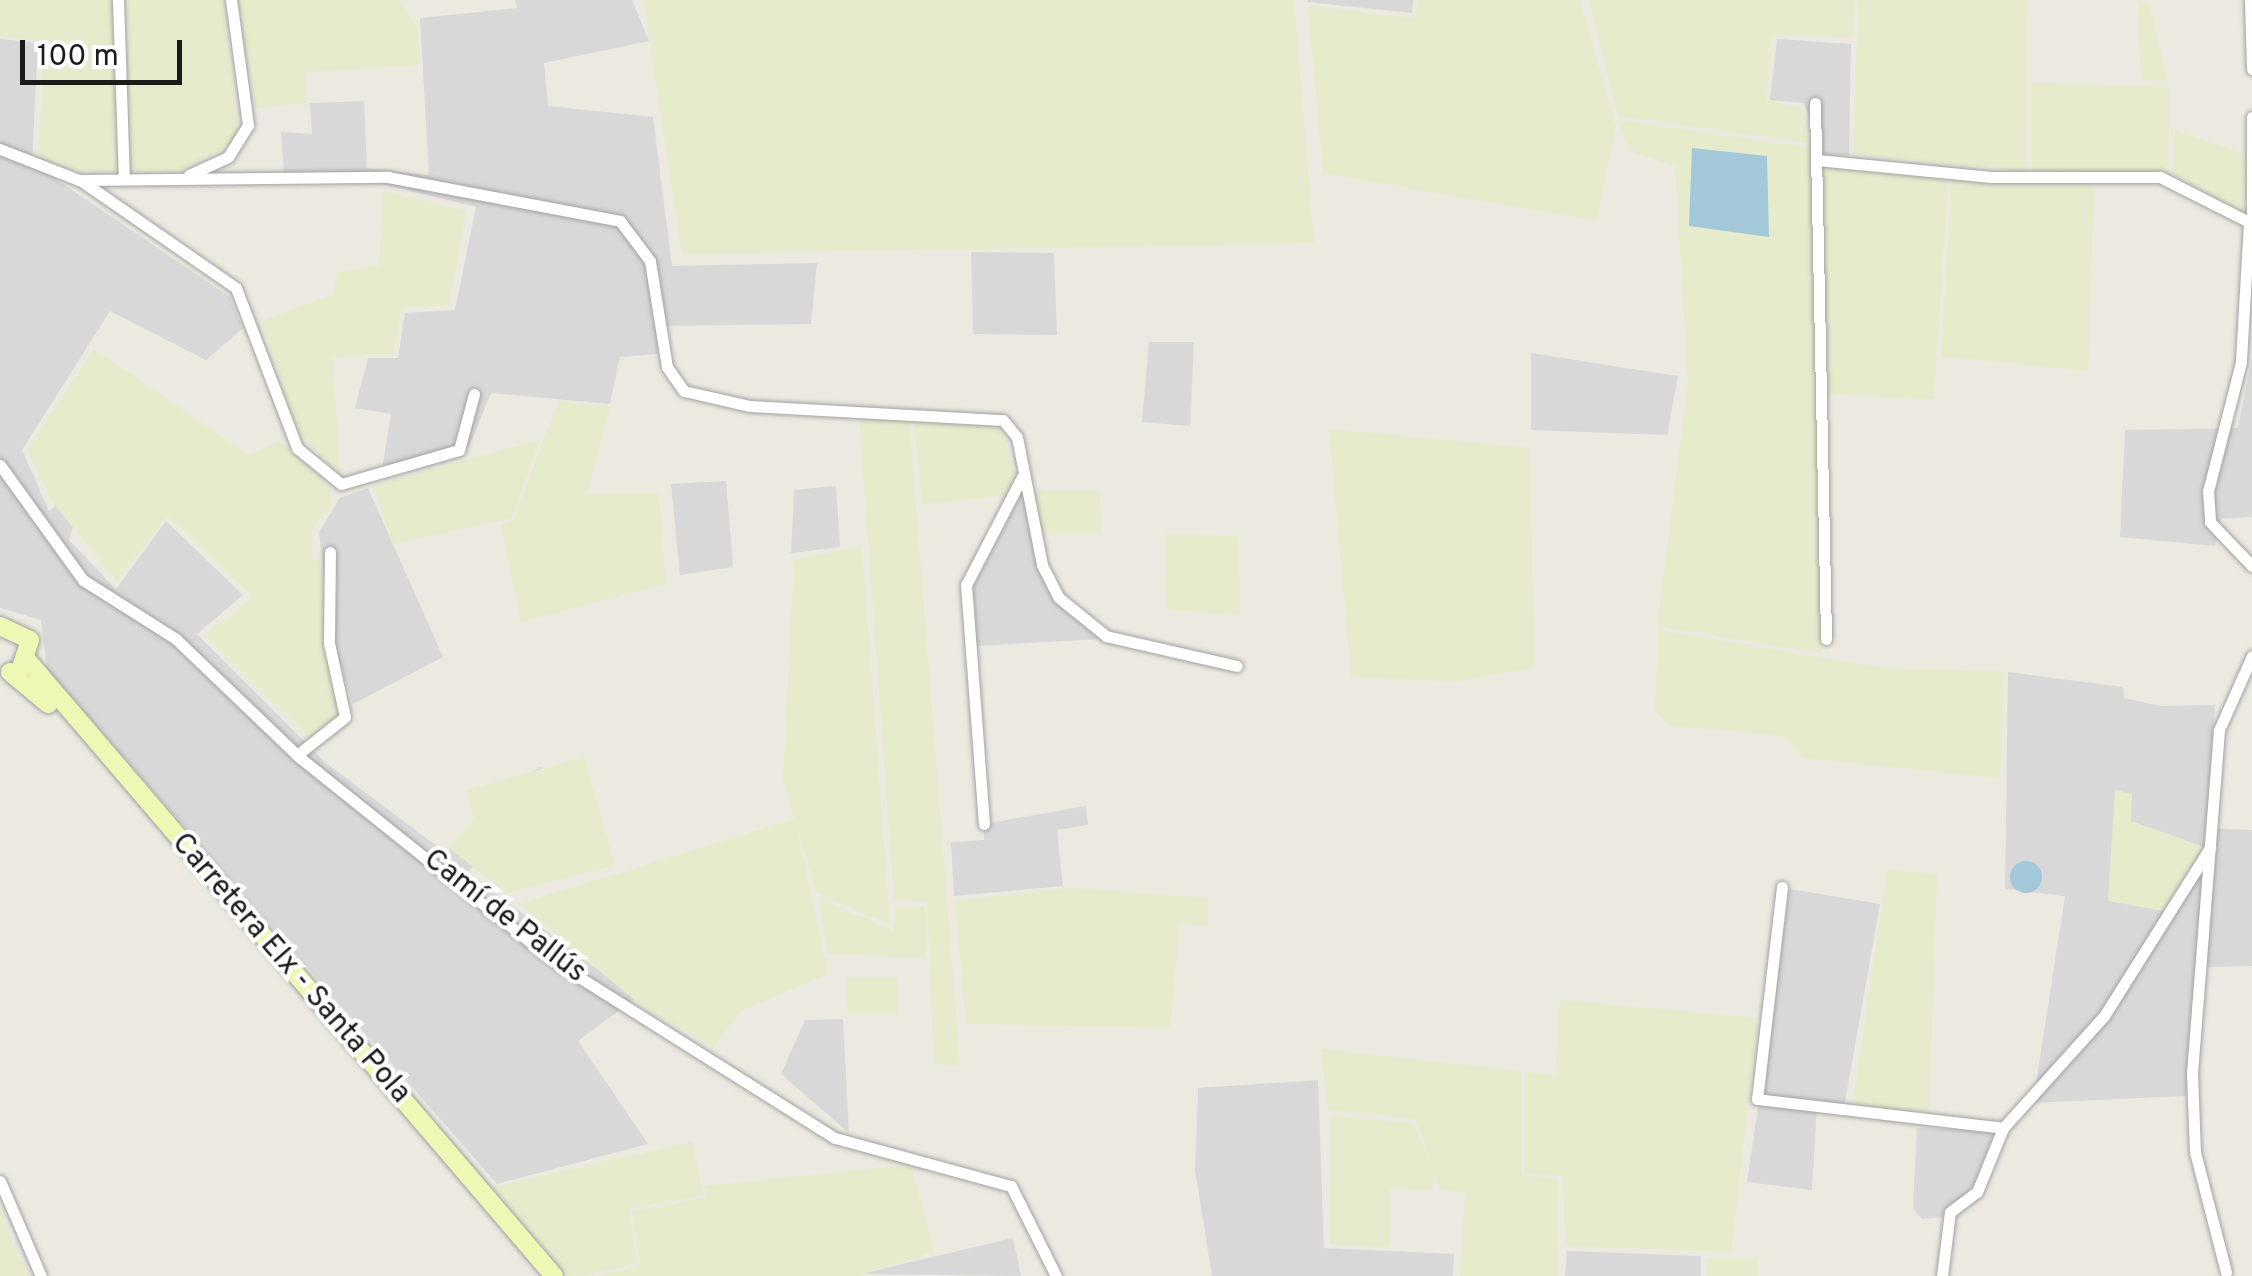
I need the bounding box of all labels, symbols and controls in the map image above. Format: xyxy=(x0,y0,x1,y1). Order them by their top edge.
scale bar xyxy=(25,20,188,82)
text: 100 m xyxy=(37,39,119,76)
street label: Carretera Elx - Santa Pola xyxy=(163,826,417,1112)
street label: Camí de Pallús xyxy=(416,842,592,992)

